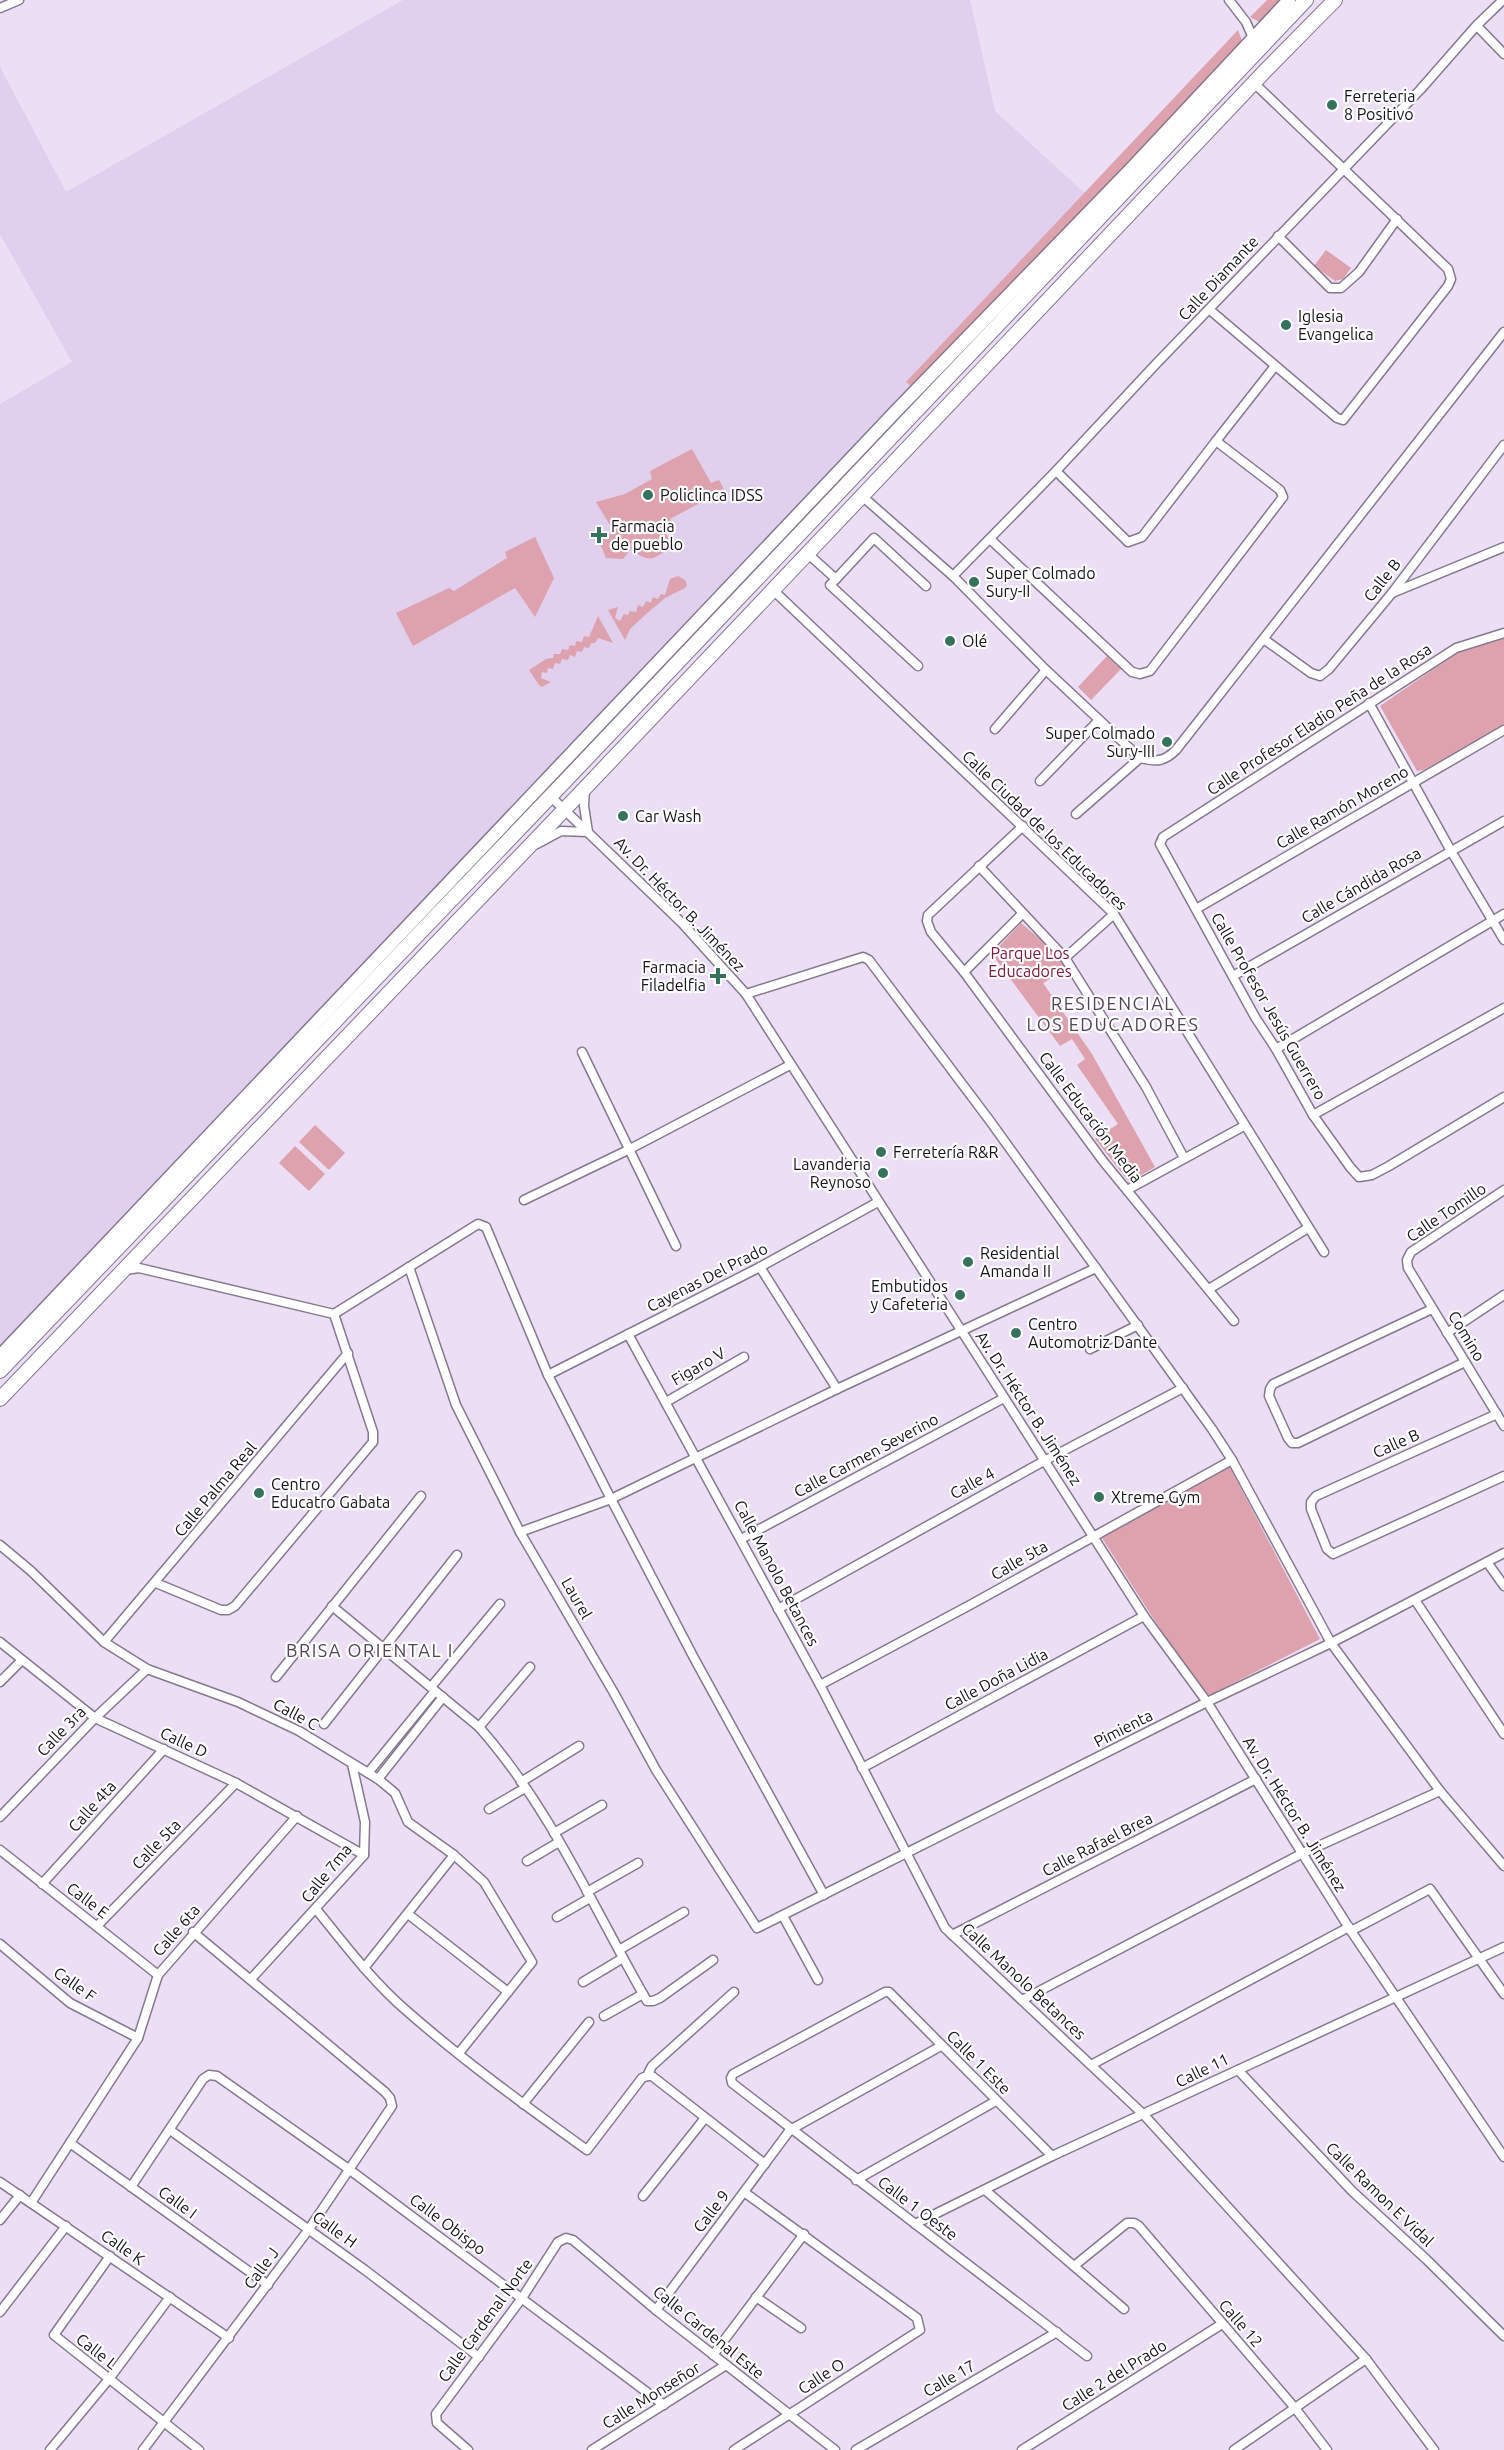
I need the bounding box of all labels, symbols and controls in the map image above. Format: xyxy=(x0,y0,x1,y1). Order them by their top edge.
place label: Ferreteria 8 Positivo xyxy=(1344,87,1415,123)
marker: Ferreteria 8 Positivo xyxy=(1325,98,1339,112)
street label: Calle Diamante xyxy=(1174,232,1262,324)
place label: Iglesia Evangelica xyxy=(1298,307,1374,343)
marker: Iglesia Evangelica xyxy=(1279,318,1293,332)
place label: Policlinca IDSS xyxy=(660,486,763,504)
marker: Policlinca IDSS xyxy=(641,488,655,502)
place label: Farmacia de pueblo xyxy=(611,517,683,553)
marker: Farmacia de pueblo xyxy=(592,528,606,542)
street label: Calle B xyxy=(1360,555,1404,605)
place label: Super Colmado Sury-II xyxy=(986,564,1096,600)
marker: Super Colmado Sury-II xyxy=(967,575,981,589)
place label: Olé xyxy=(962,632,987,650)
marker: Olé xyxy=(943,634,957,648)
street label: Calle Profesor Eladio Peña de la Rosa xyxy=(1203,640,1435,798)
place label: Super Colmado Sury-III xyxy=(1045,724,1155,760)
marker: Super Colmado Sury-III xyxy=(1160,735,1174,749)
street label: Calle Ciudad de los Educadores xyxy=(959,746,1131,914)
street label: Calle Ramón Moreno xyxy=(1273,762,1411,852)
place label: Car Wash xyxy=(635,807,702,825)
marker: Car Wash xyxy=(616,809,630,823)
street label: Av. Dr. Héctor B. Jiménez xyxy=(611,833,749,975)
street label: Calle Cándida Rosa xyxy=(1298,843,1424,927)
street label: Calle Profesor Jesús Guerrero xyxy=(1208,909,1330,1103)
park label: Parque Los Educadores xyxy=(988,944,1072,980)
place label: Farmacia Filadelfia xyxy=(641,958,706,994)
marker: Farmacia Filadelfia xyxy=(711,969,725,983)
district label: RESIDENCIAL LOS EDUCADORES xyxy=(1027,993,1199,1034)
street label: Calle Educación Media xyxy=(1036,1048,1146,1186)
place label: Ferretería R&R xyxy=(893,1143,999,1161)
marker: Ferretería R&R xyxy=(874,1145,888,1159)
place label: Lavanderia Reynoso xyxy=(793,1155,871,1191)
marker: Lavanderia Reynoso xyxy=(876,1166,890,1180)
street label: Calle Tomillo xyxy=(1403,1179,1489,1245)
street label: Cayenas Del Prado xyxy=(644,1239,770,1315)
place label: Residential Amanda II xyxy=(980,1244,1060,1280)
marker: Residential Amanda II xyxy=(961,1255,975,1269)
place label: Embutidos y Cafeteria xyxy=(870,1277,948,1313)
marker: Embutidos y Cafeteria xyxy=(953,1288,967,1302)
street label: Comino xyxy=(1445,1308,1489,1364)
place label: Centro Automotriz Dante xyxy=(1028,1315,1157,1351)
marker: Centro Automotriz Dante xyxy=(1009,1326,1023,1340)
street label: Av. Dr. Héctor B. Jiménez xyxy=(973,1328,1085,1488)
street label: Figaro V xyxy=(668,1343,728,1389)
street label: Calle Carmen Severino xyxy=(791,1409,941,1501)
street label: Calle B xyxy=(1370,1425,1422,1461)
street label: Calle Palma Real xyxy=(170,1438,260,1540)
street label: Calle 4 xyxy=(947,1464,997,1502)
place label: Centro Educatro Gabata xyxy=(271,1475,390,1511)
marker: Centro Educatro Gabata xyxy=(252,1486,266,1500)
place label: Xtreme Gym xyxy=(1111,1488,1200,1506)
marker: Xtreme Gym xyxy=(1092,1490,1106,1504)
street label: Calle Manolo Betances xyxy=(731,1497,823,1649)
street label: Calle 5ta xyxy=(987,1537,1051,1583)
street label: Laurel xyxy=(558,1574,596,1622)
district label: BRISA ORIENTAL I xyxy=(286,1640,454,1660)
street label: Calle Doña Lidia xyxy=(941,1644,1051,1714)
street label: Calle C xyxy=(270,1695,322,1733)
street label: Calle 3ra xyxy=(33,1702,89,1760)
street label: Pimienta xyxy=(1091,1706,1155,1750)
street label: Calle D xyxy=(157,1723,211,1761)
street label: Av. Dr. Héctor B. Jiménez xyxy=(1240,1733,1350,1895)
street label: Calle 4ta xyxy=(64,1777,120,1835)
street label: Calle Rafael Brea xyxy=(1039,1808,1155,1880)
street label: Calle 5ta xyxy=(128,1815,184,1873)
street label: Calle 7ma xyxy=(297,1840,355,1906)
street label: Calle E xyxy=(63,1878,113,1922)
street label: Calle 6ta xyxy=(149,1901,203,1959)
street label: Calle Manolo Betances xyxy=(958,1919,1090,2043)
street label: Calle F xyxy=(50,1963,100,2005)
street label: Calle 1 Este xyxy=(943,2026,1015,2098)
street label: Calle 11 xyxy=(1172,2049,1232,2091)
street label: Calle Ramon E Vidal xyxy=(1323,2138,1437,2250)
street label: Calle 1 Oeste xyxy=(875,2172,961,2244)
street label: Calle I xyxy=(155,2182,201,2222)
street label: Calle 9 xyxy=(689,2186,733,2236)
street label: Calle Obispo xyxy=(407,2190,489,2258)
street label: Calle H xyxy=(309,2207,361,2251)
street label: Calle K xyxy=(98,2226,148,2268)
street label: Calle J xyxy=(240,2244,282,2292)
street label: Calle Cardenal Norte xyxy=(434,2255,536,2385)
street label: Calle Cardenal Este xyxy=(650,2282,768,2382)
street label: Calle 12 xyxy=(1216,2296,1266,2350)
street label: Calle L xyxy=(73,2329,121,2373)
street label: Calle 2 del Prado xyxy=(1058,2336,1170,2414)
street label: Calle O xyxy=(795,2354,847,2398)
street label: Calle 17 xyxy=(920,2356,978,2400)
street label: Calle Monseñor xyxy=(599,2358,703,2432)

